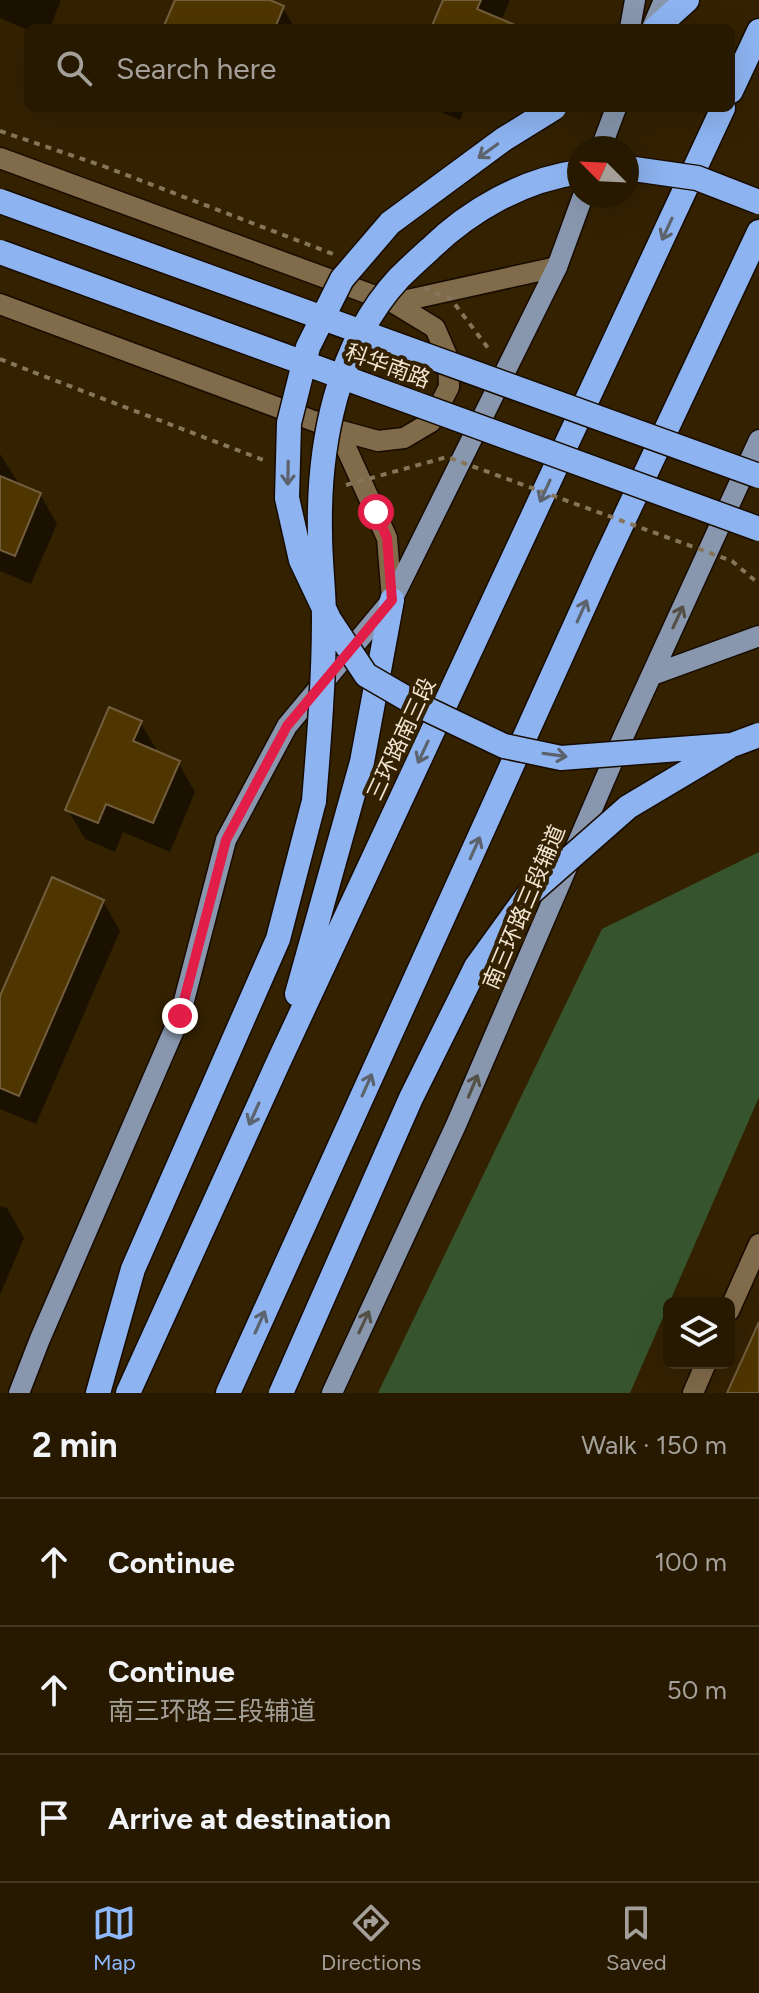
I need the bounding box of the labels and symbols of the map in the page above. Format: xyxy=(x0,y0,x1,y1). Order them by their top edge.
north arrow xyxy=(567,136,639,208)
one-way arrow xyxy=(478,142,500,159)
one-way arrow xyxy=(658,217,673,241)
street label: 科华南路 xyxy=(342,338,434,394)
one-way arrow xyxy=(280,459,296,486)
one-way arrow xyxy=(537,478,552,502)
route start xyxy=(358,494,394,530)
one-way arrow xyxy=(575,600,590,624)
one-way arrow xyxy=(671,605,686,629)
street label: 三环路南三段 xyxy=(361,673,441,805)
one-way arrow xyxy=(415,739,430,763)
one-way arrow xyxy=(541,748,567,763)
street label: 南三环路三段辅道 xyxy=(477,821,571,993)
one-way arrow xyxy=(468,837,483,861)
route end xyxy=(162,998,198,1034)
one-way arrow xyxy=(360,1073,375,1097)
one-way arrow xyxy=(466,1074,481,1099)
one-way arrow xyxy=(246,1101,261,1126)
one-way arrow xyxy=(253,1310,268,1334)
one-way arrow xyxy=(357,1311,372,1335)

